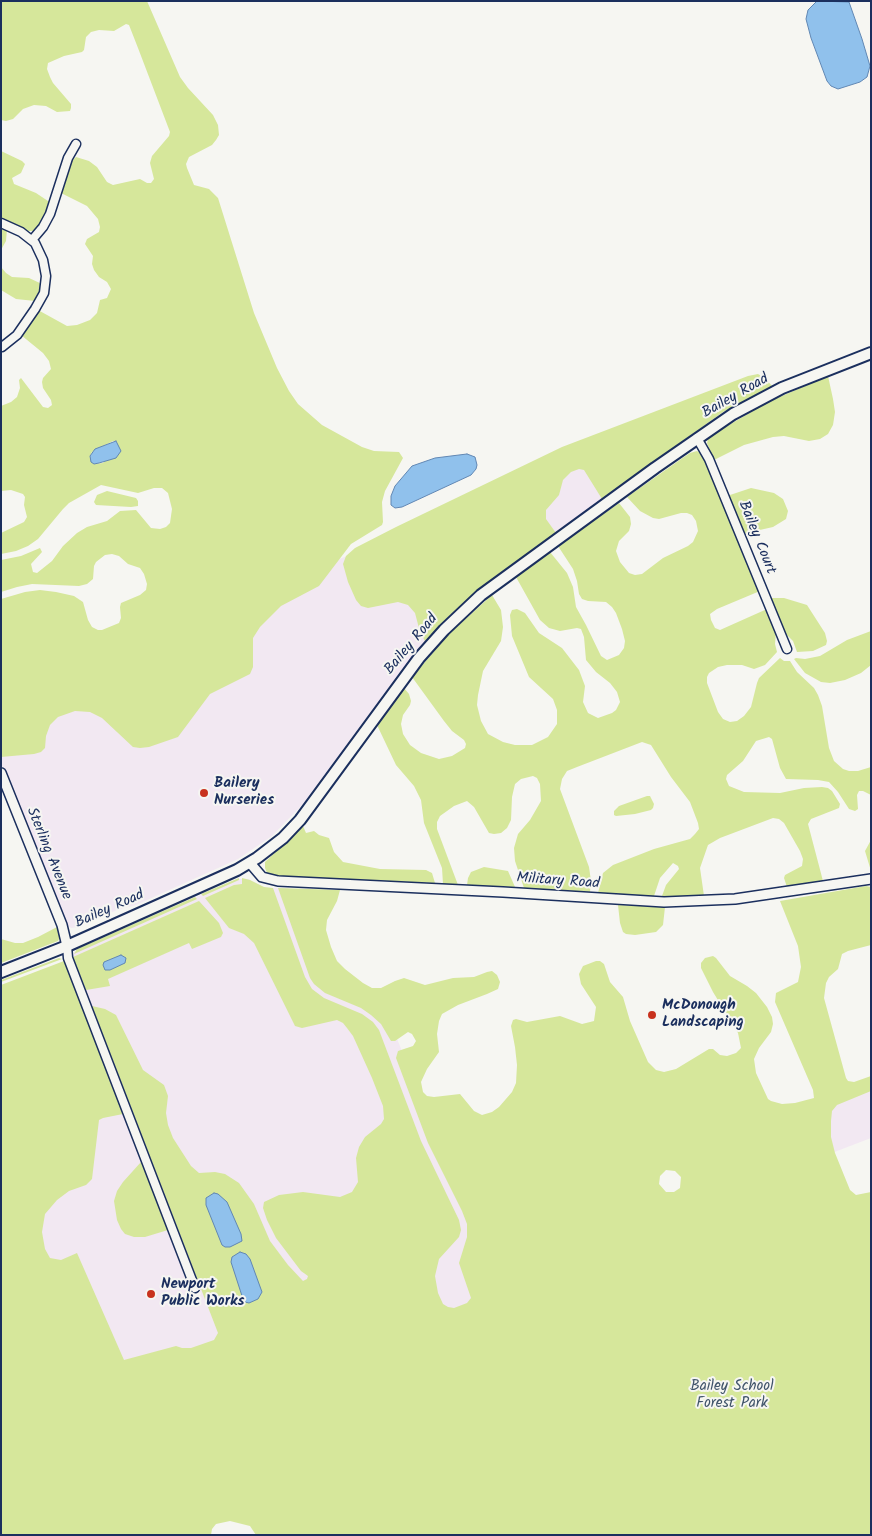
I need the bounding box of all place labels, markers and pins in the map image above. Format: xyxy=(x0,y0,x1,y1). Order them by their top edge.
place label: Bailery Nurseries xyxy=(214,775,274,810)
marker: Bailery Nurseries xyxy=(198,787,210,799)
place label: McDonough Landscaping xyxy=(662,997,744,1032)
marker: McDonough Landscaping xyxy=(646,1009,658,1021)
place label: Newport Public Works xyxy=(161,1276,244,1311)
marker: Newport Public Works xyxy=(145,1288,157,1300)

